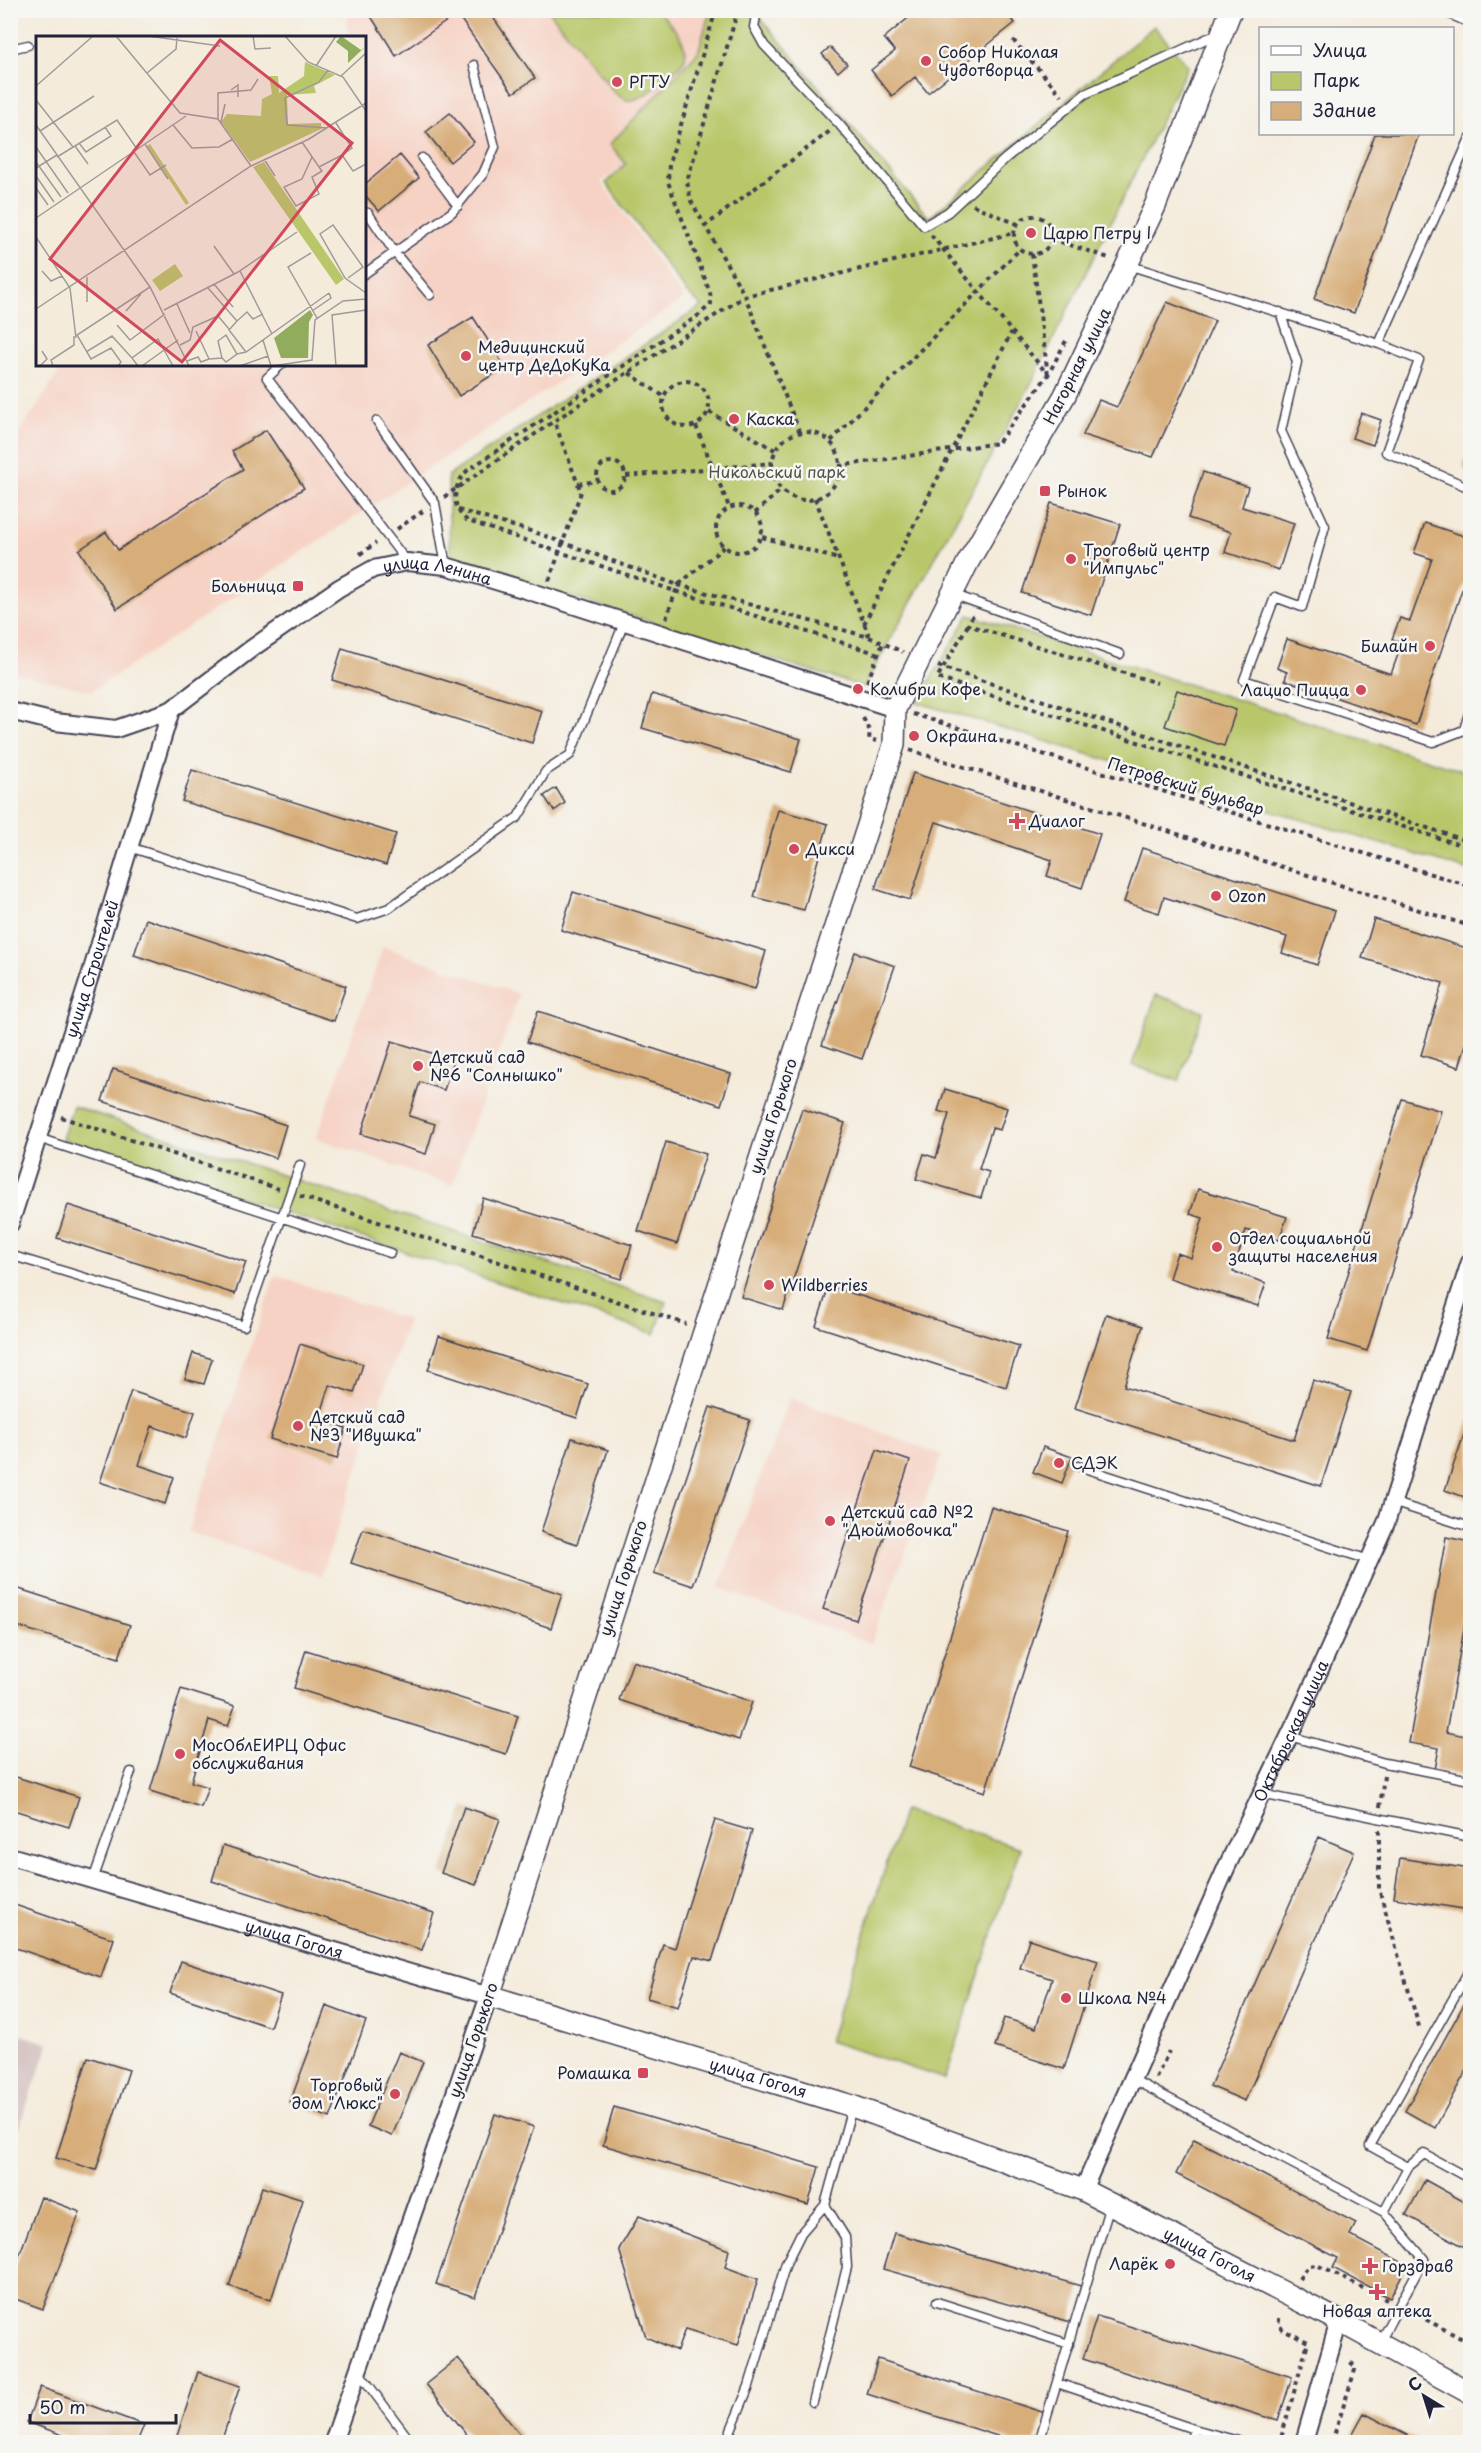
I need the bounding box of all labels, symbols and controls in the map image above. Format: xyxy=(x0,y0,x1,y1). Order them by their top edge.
legend xyxy=(1259,27,1454,135)
inset map xyxy=(36,36,366,366)
text: Улица xyxy=(1313,36,1367,63)
place label: Собор Николая Чудотворца xyxy=(938,39,1059,81)
marker: Собор Николая Чудотворца xyxy=(919,54,933,68)
text: Парк xyxy=(1313,66,1360,93)
place label: РГТУ xyxy=(629,69,671,93)
marker: РГТУ xyxy=(610,75,624,89)
text: Здание xyxy=(1313,96,1376,123)
place label: Царю Петру I xyxy=(1043,220,1152,244)
marker: Царю Петру I xyxy=(1024,226,1038,240)
street label: Нагорная улица xyxy=(1036,303,1116,428)
place label: Медицинский центр ДеДоКуКа xyxy=(478,334,610,376)
marker: Медицинский центр ДеДоКуКа xyxy=(459,349,473,363)
place label: Каска xyxy=(746,406,794,430)
marker: Каска xyxy=(727,412,741,426)
park label: Никольский парк xyxy=(709,459,846,483)
place label: Рынок xyxy=(1057,478,1107,502)
marker: Рынок xyxy=(1038,484,1052,498)
place label: Троговый центр "Импульс" xyxy=(1083,537,1210,579)
street label: улица Ленина xyxy=(380,549,495,590)
marker: Троговый центр "Импульс" xyxy=(1064,552,1078,566)
place label: Больница xyxy=(211,573,286,597)
marker: Больница xyxy=(291,579,305,593)
place label: Билайн xyxy=(1361,633,1418,657)
marker: Билайн xyxy=(1423,639,1437,653)
place label: Колибри Кофе xyxy=(870,676,981,700)
place label: Лацио Пицца xyxy=(1241,677,1349,701)
marker: Колибри Кофе xyxy=(851,682,865,696)
marker: Лацио Пицца xyxy=(1354,683,1368,697)
place label: Окраина xyxy=(926,723,997,747)
marker: Окраина xyxy=(907,729,921,743)
street label: Петровский бульвар xyxy=(1105,750,1268,820)
place label: Диалог xyxy=(1028,808,1086,832)
marker: Диалог xyxy=(1010,814,1024,828)
place label: Дикси xyxy=(805,836,855,860)
marker: Дикси xyxy=(787,842,801,856)
place label: Ozon xyxy=(1228,883,1266,907)
marker: Ozon xyxy=(1209,889,1223,903)
street label: улица Строителей xyxy=(58,897,124,1040)
place label: Детский сад №6 "Солнышко" xyxy=(429,1044,563,1086)
street label: улица Горького xyxy=(742,1055,802,1177)
marker: Детский сад №6 "Солнышко" xyxy=(411,1059,425,1073)
place label: Отдел социальной защиты населения xyxy=(1228,1225,1378,1267)
marker: Отдел социальной защиты населения xyxy=(1210,1240,1224,1254)
place label: Wildberries xyxy=(781,1272,868,1296)
marker: Wildberries xyxy=(762,1278,776,1292)
place label: Детский сад №3 "Ивушка" xyxy=(309,1404,422,1446)
marker: Детский сад №3 "Ивушка" xyxy=(291,1419,305,1433)
place label: СДЭК xyxy=(1071,1450,1118,1474)
marker: СДЭК xyxy=(1052,1456,1066,1470)
place label: Детский сад №2 "Дюймовочка" xyxy=(841,1499,974,1541)
marker: Детский сад №2 "Дюймовочка" xyxy=(823,1514,837,1528)
street label: улица Горького xyxy=(592,1517,652,1639)
street label: Октябрьская улица xyxy=(1247,1656,1334,1805)
place label: МосОблЕИРЦ Офис обслуживания xyxy=(192,1732,346,1774)
marker: МосОблЕИРЦ Офис обслуживания xyxy=(173,1747,187,1761)
street label: улица Гоголя xyxy=(243,1912,346,1964)
street label: улица Горького xyxy=(441,1979,503,2101)
place label: Школа №4 xyxy=(1078,1985,1167,2009)
marker: Школа №4 xyxy=(1059,1991,1073,2005)
street label: улица Гоголя xyxy=(707,2051,810,2103)
place label: Ромашка xyxy=(557,2060,631,2084)
marker: Ромашка xyxy=(636,2066,650,2080)
place label: Торговый дом "Люкс" xyxy=(292,2072,383,2114)
marker: Торговый дом "Люкс" xyxy=(388,2087,402,2101)
street label: улица Гоголя xyxy=(1160,2220,1260,2288)
place label: Ларёк xyxy=(1109,2251,1158,2275)
place label: Горздрав xyxy=(1382,2253,1453,2277)
marker: Ларёк xyxy=(1163,2257,1177,2271)
marker: Горздрав xyxy=(1363,2259,1377,2273)
marker: Новая аптека xyxy=(1370,2285,1384,2299)
place label: Новая аптека xyxy=(1323,2298,1432,2322)
north arrow xyxy=(1394,2366,1454,2426)
text: С xyxy=(1402,2370,1426,2397)
scale bar xyxy=(30,2387,176,2425)
text: 50 m xyxy=(39,2393,86,2420)

